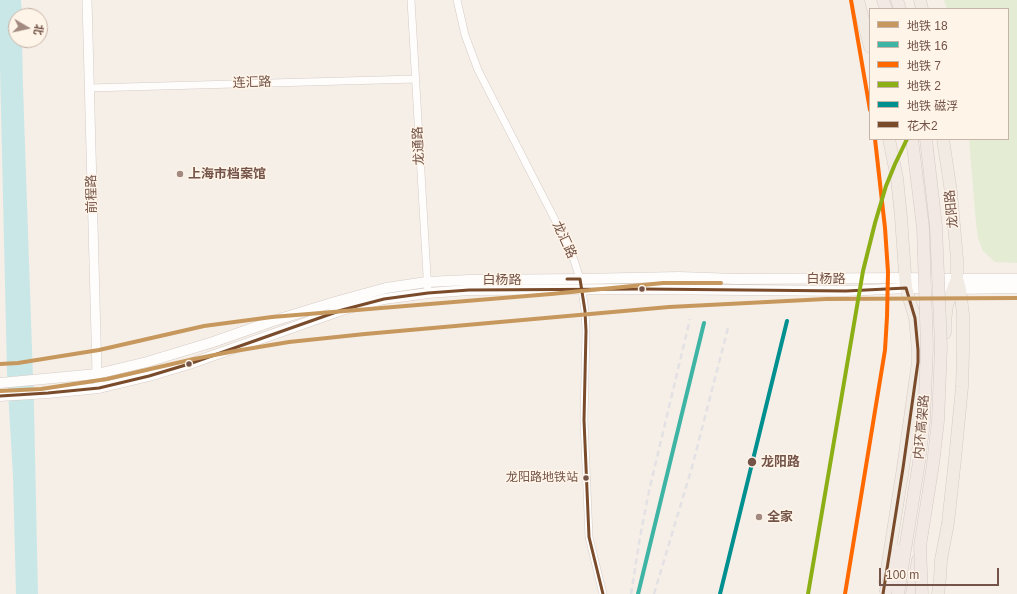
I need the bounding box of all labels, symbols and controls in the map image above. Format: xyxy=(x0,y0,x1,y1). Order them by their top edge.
north arrow xyxy=(8,8,48,48)
legend xyxy=(869,8,1009,140)
text: 地铁 18 xyxy=(907,19,948,33)
text: 北 xyxy=(32,23,46,36)
text: 地铁 16 xyxy=(907,39,948,53)
text: 地铁 7 xyxy=(907,59,941,73)
street label: 连汇路 xyxy=(232,75,272,91)
text: 地铁 2 xyxy=(907,79,941,93)
text: 地铁 磁浮 xyxy=(907,99,958,113)
text: 花木2 xyxy=(907,119,938,133)
street label: 龙通路 xyxy=(410,126,428,166)
place label: 上海市档案馆 xyxy=(188,166,266,182)
marker: 上海市档案馆 xyxy=(175,169,185,179)
street label: 前程路 xyxy=(84,174,100,214)
street label: 龙阳路 xyxy=(942,189,962,229)
street label: 龙汇路 xyxy=(549,219,579,261)
street label: 白杨路 xyxy=(807,271,845,287)
street label: 白杨路 xyxy=(483,272,521,288)
unlabelled marker xyxy=(637,284,647,294)
unlabelled marker xyxy=(184,359,194,369)
street label: 内环高架路 xyxy=(911,394,933,460)
place label: 龙阳路 xyxy=(761,454,800,470)
marker: 龙阳路 xyxy=(746,456,758,468)
place label: 龙阳路地铁站 xyxy=(506,471,578,485)
marker: 龙阳路地铁站 xyxy=(581,473,591,483)
place label: 全家 xyxy=(767,509,793,525)
marker: 全家 xyxy=(754,512,764,522)
scale bar xyxy=(881,560,1001,586)
text: 100 m xyxy=(886,568,919,582)

